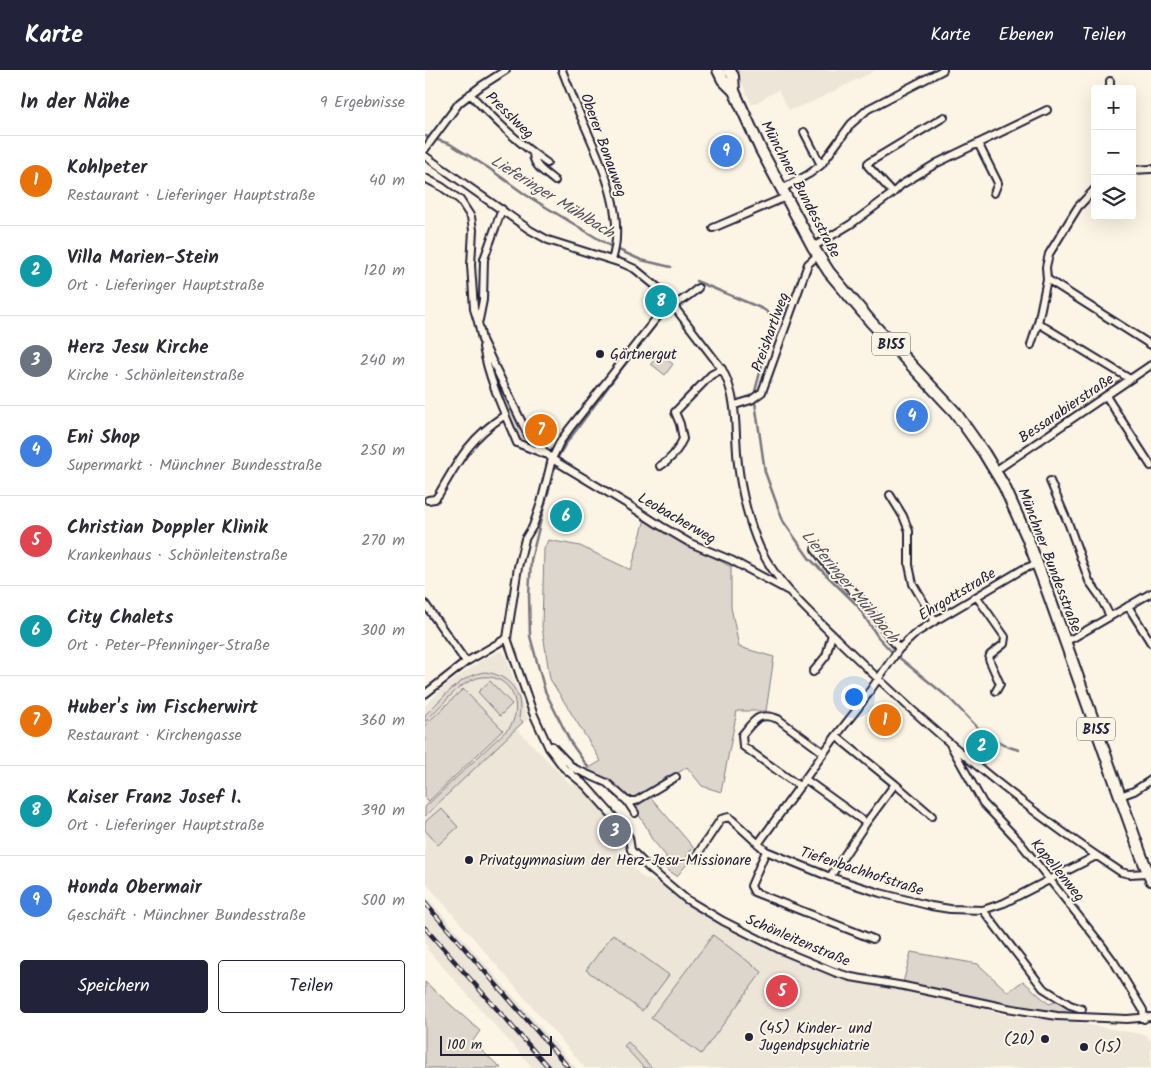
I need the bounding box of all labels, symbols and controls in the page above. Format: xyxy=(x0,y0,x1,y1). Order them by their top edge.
text: Karte xyxy=(25,16,83,55)
text: Karte xyxy=(930,21,971,50)
text: Ebenen xyxy=(999,21,1054,50)
text: Teilen xyxy=(1082,21,1126,50)
map controls xyxy=(1091,85,1136,220)
button: + xyxy=(1091,85,1136,130)
text: In der Nähe xyxy=(20,86,130,119)
street label: Presslweg xyxy=(479,86,539,145)
text: 9 Ergebnisse xyxy=(320,90,405,115)
street label: Oberer Bonauweg xyxy=(573,90,633,201)
street label: Münchner Bundesstraße xyxy=(754,116,847,263)
button: − xyxy=(1091,130,1136,175)
pin: 9 xyxy=(710,132,742,170)
water label: Lieferinger Mühlbach xyxy=(486,149,620,246)
text: Kohlpeter xyxy=(67,153,147,183)
text: 1 xyxy=(34,168,38,193)
text: 40 m xyxy=(369,168,405,193)
button: layers xyxy=(1091,175,1136,220)
text: Restaurant · Lieferinger Hauptstraße xyxy=(67,183,315,208)
text: Villa Marien-Stein xyxy=(67,243,219,273)
text: 2 xyxy=(31,258,41,283)
text: 120 m xyxy=(364,258,405,283)
text: Ort · Lieferinger Hauptstraße xyxy=(67,273,264,298)
pin: 8 xyxy=(645,282,677,320)
street label: Preishartlweg xyxy=(745,289,796,376)
road number: B155 xyxy=(872,332,910,356)
text: Herz Jesu Kirche xyxy=(67,333,208,363)
place label: Gärtnergut xyxy=(610,343,677,367)
text: 3 xyxy=(32,348,40,373)
text: 240 m xyxy=(360,348,405,373)
marker: Gärtnergut xyxy=(594,348,606,360)
text: Kirche · Schönleitenstraße xyxy=(67,363,244,388)
street label: Bessarabierstraße xyxy=(1014,368,1119,450)
pin: 4 xyxy=(896,397,928,435)
pin: 7 xyxy=(525,411,557,449)
text: Eni Shop xyxy=(67,423,140,453)
text: 4 xyxy=(32,438,40,463)
text: 250 m xyxy=(360,438,405,463)
text: Supermarkt · Münchner Bundesstraße xyxy=(67,453,322,478)
street label: Münchner Bundesstraße xyxy=(1011,485,1088,636)
street label: Leobacherweg xyxy=(633,487,720,551)
pin: 6 xyxy=(550,497,582,535)
text: Christian Doppler Klinik xyxy=(67,513,268,543)
water label: Lieferinger Mühlbach xyxy=(795,525,906,650)
text: 5 xyxy=(32,528,40,553)
text: 270 m xyxy=(361,528,405,553)
text: Krankenhaus · Schönleitenstraße xyxy=(67,543,287,568)
street label: Ehrgottstraße xyxy=(914,562,1001,628)
text: City Chalets xyxy=(67,603,173,633)
text: 6 xyxy=(32,618,40,643)
text: 300 m xyxy=(361,618,405,643)
text: Ort · Peter-Pfenninger-Straße xyxy=(67,633,270,658)
your location xyxy=(841,684,867,710)
text: Huber's im Fischerwirt xyxy=(67,693,258,723)
pin: 1 xyxy=(869,701,901,739)
text: 7 xyxy=(32,708,40,733)
text: 360 m xyxy=(360,708,405,733)
road number: B155 xyxy=(1077,718,1115,741)
text: Restaurant · Kirchengasse xyxy=(67,723,242,748)
pin: 2 xyxy=(966,727,998,765)
text: Kaiser Franz Josef I. xyxy=(67,783,241,813)
text: 8 xyxy=(31,798,41,823)
text: 390 m xyxy=(361,798,405,823)
pin: 3 xyxy=(599,812,631,850)
text: Ort · Lieferinger Hauptstraße xyxy=(67,813,264,838)
street label: Kapellenweg xyxy=(1024,834,1090,908)
street label: Tiefenbachhofstraße xyxy=(797,841,927,903)
place label: Privatgymnasium der Herz-Jesu-Missionare xyxy=(479,849,751,873)
marker: Privatgymnasium der Herz-Jesu-Missionare xyxy=(463,854,475,866)
text: Honda Obermair xyxy=(67,873,202,903)
text: 9 xyxy=(32,888,40,913)
text: 500 m xyxy=(361,888,405,913)
text: Geschäft · Münchner Bundesstraße xyxy=(67,903,306,928)
street label: Schönleitenstraße xyxy=(741,908,854,974)
button: Speichern xyxy=(20,960,208,1013)
button: Teilen xyxy=(218,960,405,1013)
pin: 5 xyxy=(766,972,798,1010)
place label: (45) Kinder- und Jugendpsychiatrie xyxy=(759,1017,872,1058)
place label: (20) xyxy=(1004,1028,1035,1052)
marker: (45) Kinder- und Jugendpsychiatrie xyxy=(743,1031,755,1043)
scale bar xyxy=(440,1033,553,1056)
marker: (20) xyxy=(1039,1033,1051,1045)
text: 100 m xyxy=(447,1034,482,1056)
place label: (15) xyxy=(1094,1036,1122,1060)
marker: (15) xyxy=(1078,1041,1090,1053)

